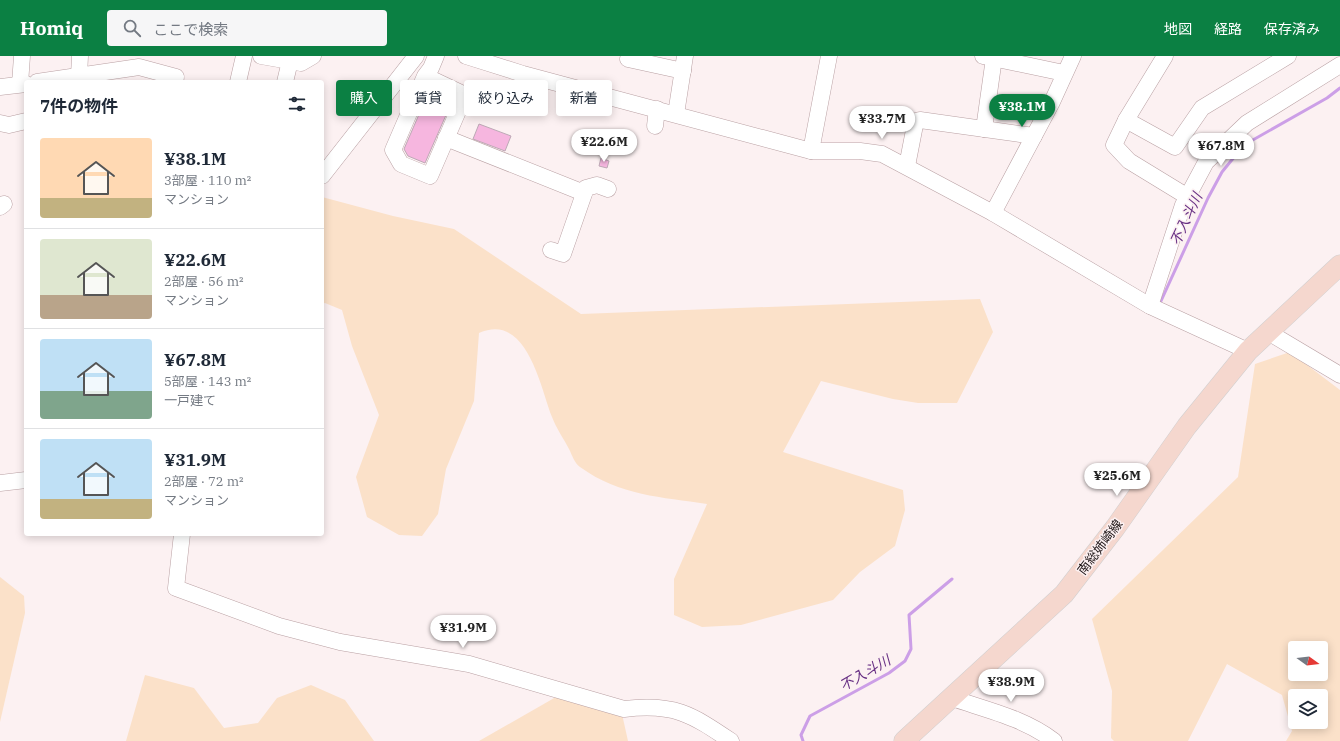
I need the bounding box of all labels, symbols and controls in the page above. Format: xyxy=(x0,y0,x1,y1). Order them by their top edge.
search box xyxy=(107,10,387,46)
text: Homiq xyxy=(20,16,83,40)
icon: search xyxy=(121,17,143,39)
text: ここで検索 xyxy=(153,20,228,39)
text: 地図 xyxy=(1164,20,1192,38)
text: 経路 xyxy=(1214,20,1242,38)
text: 保存済み xyxy=(1264,20,1320,38)
chip: 購入 xyxy=(336,80,392,116)
chip: 賃貸 xyxy=(400,80,456,116)
chip: 絞り込み xyxy=(464,80,548,116)
chip: 新着 xyxy=(556,80,612,116)
icon: filters xyxy=(286,93,308,115)
pin: ¥38.1M xyxy=(989,94,1055,128)
text: 7件の物件 xyxy=(40,95,118,117)
text: ¥38.1M xyxy=(998,98,1046,115)
pin: ¥33.7M xyxy=(849,106,915,140)
text: ¥33.7M xyxy=(858,110,906,127)
pin: ¥22.6M xyxy=(571,129,637,163)
text: ¥22.6M xyxy=(580,133,628,150)
pin: ¥67.8M xyxy=(1188,133,1254,167)
text: ¥67.8M xyxy=(1197,137,1245,154)
text: ¥38.1M xyxy=(164,148,226,170)
icon: home xyxy=(72,154,120,202)
text: 3部屋 · 110 m² xyxy=(164,172,251,189)
water label: 不入斗川 xyxy=(1166,188,1207,248)
text: マンション xyxy=(164,191,229,208)
text: ¥22.6M xyxy=(164,249,226,271)
icon: home xyxy=(72,255,120,303)
text: 2部屋 · 56 m² xyxy=(164,273,244,290)
text: マンション xyxy=(164,292,229,309)
text: ¥67.8M xyxy=(164,349,226,371)
icon: home xyxy=(72,355,120,403)
text: 5部屋 · 143 m² xyxy=(164,373,251,390)
text: 一戸建て xyxy=(164,392,216,409)
text: ¥31.9M xyxy=(164,449,226,471)
icon: home xyxy=(72,455,120,503)
pin: ¥25.6M xyxy=(1084,463,1150,497)
text: ¥25.6M xyxy=(1093,467,1141,484)
text: 2部屋 · 72 m² xyxy=(164,473,244,490)
text: マンション xyxy=(164,492,229,509)
street label: 南総姉崎線 xyxy=(1074,516,1126,578)
pin: ¥31.9M xyxy=(430,615,496,649)
text: ¥31.9M xyxy=(439,619,487,636)
north arrow xyxy=(1288,641,1328,681)
map controls xyxy=(1288,641,1328,729)
water label: 不入斗川 xyxy=(836,650,895,695)
pin: ¥38.9M xyxy=(978,669,1044,703)
text: ¥38.9M xyxy=(987,673,1035,690)
button: layers xyxy=(1288,689,1328,729)

